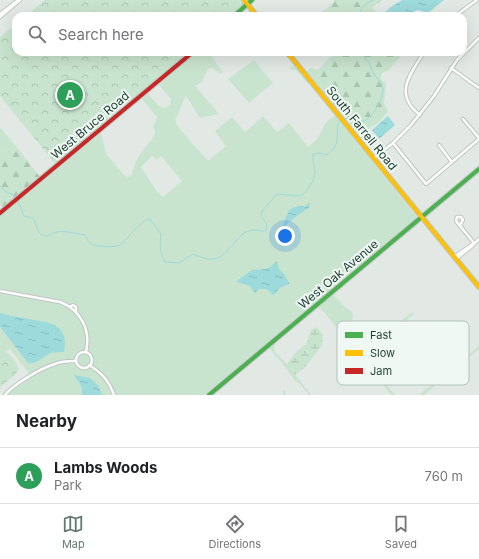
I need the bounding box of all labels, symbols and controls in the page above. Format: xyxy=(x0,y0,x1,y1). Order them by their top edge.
search box xyxy=(12,12,467,56)
icon: search xyxy=(26,23,48,45)
text: Search here xyxy=(58,25,144,44)
pin: A xyxy=(57,80,83,110)
street label: South Farrell Road xyxy=(323,83,401,173)
street label: West Bruce Road xyxy=(48,88,132,162)
your location xyxy=(275,226,295,246)
street label: West Oak Avenue xyxy=(295,236,381,312)
legend xyxy=(337,321,469,385)
text: Fast xyxy=(370,328,392,342)
text: Slow xyxy=(370,346,395,360)
text: Jam xyxy=(370,364,392,378)
text: Nearby xyxy=(16,411,77,431)
text: Lambs Woods xyxy=(54,458,157,477)
text: A xyxy=(24,468,34,484)
text: 760 m xyxy=(425,468,463,484)
text: Park xyxy=(54,477,82,493)
tab: Map xyxy=(62,513,85,551)
tab: Directions xyxy=(209,513,261,551)
tab: Saved xyxy=(385,513,417,551)

